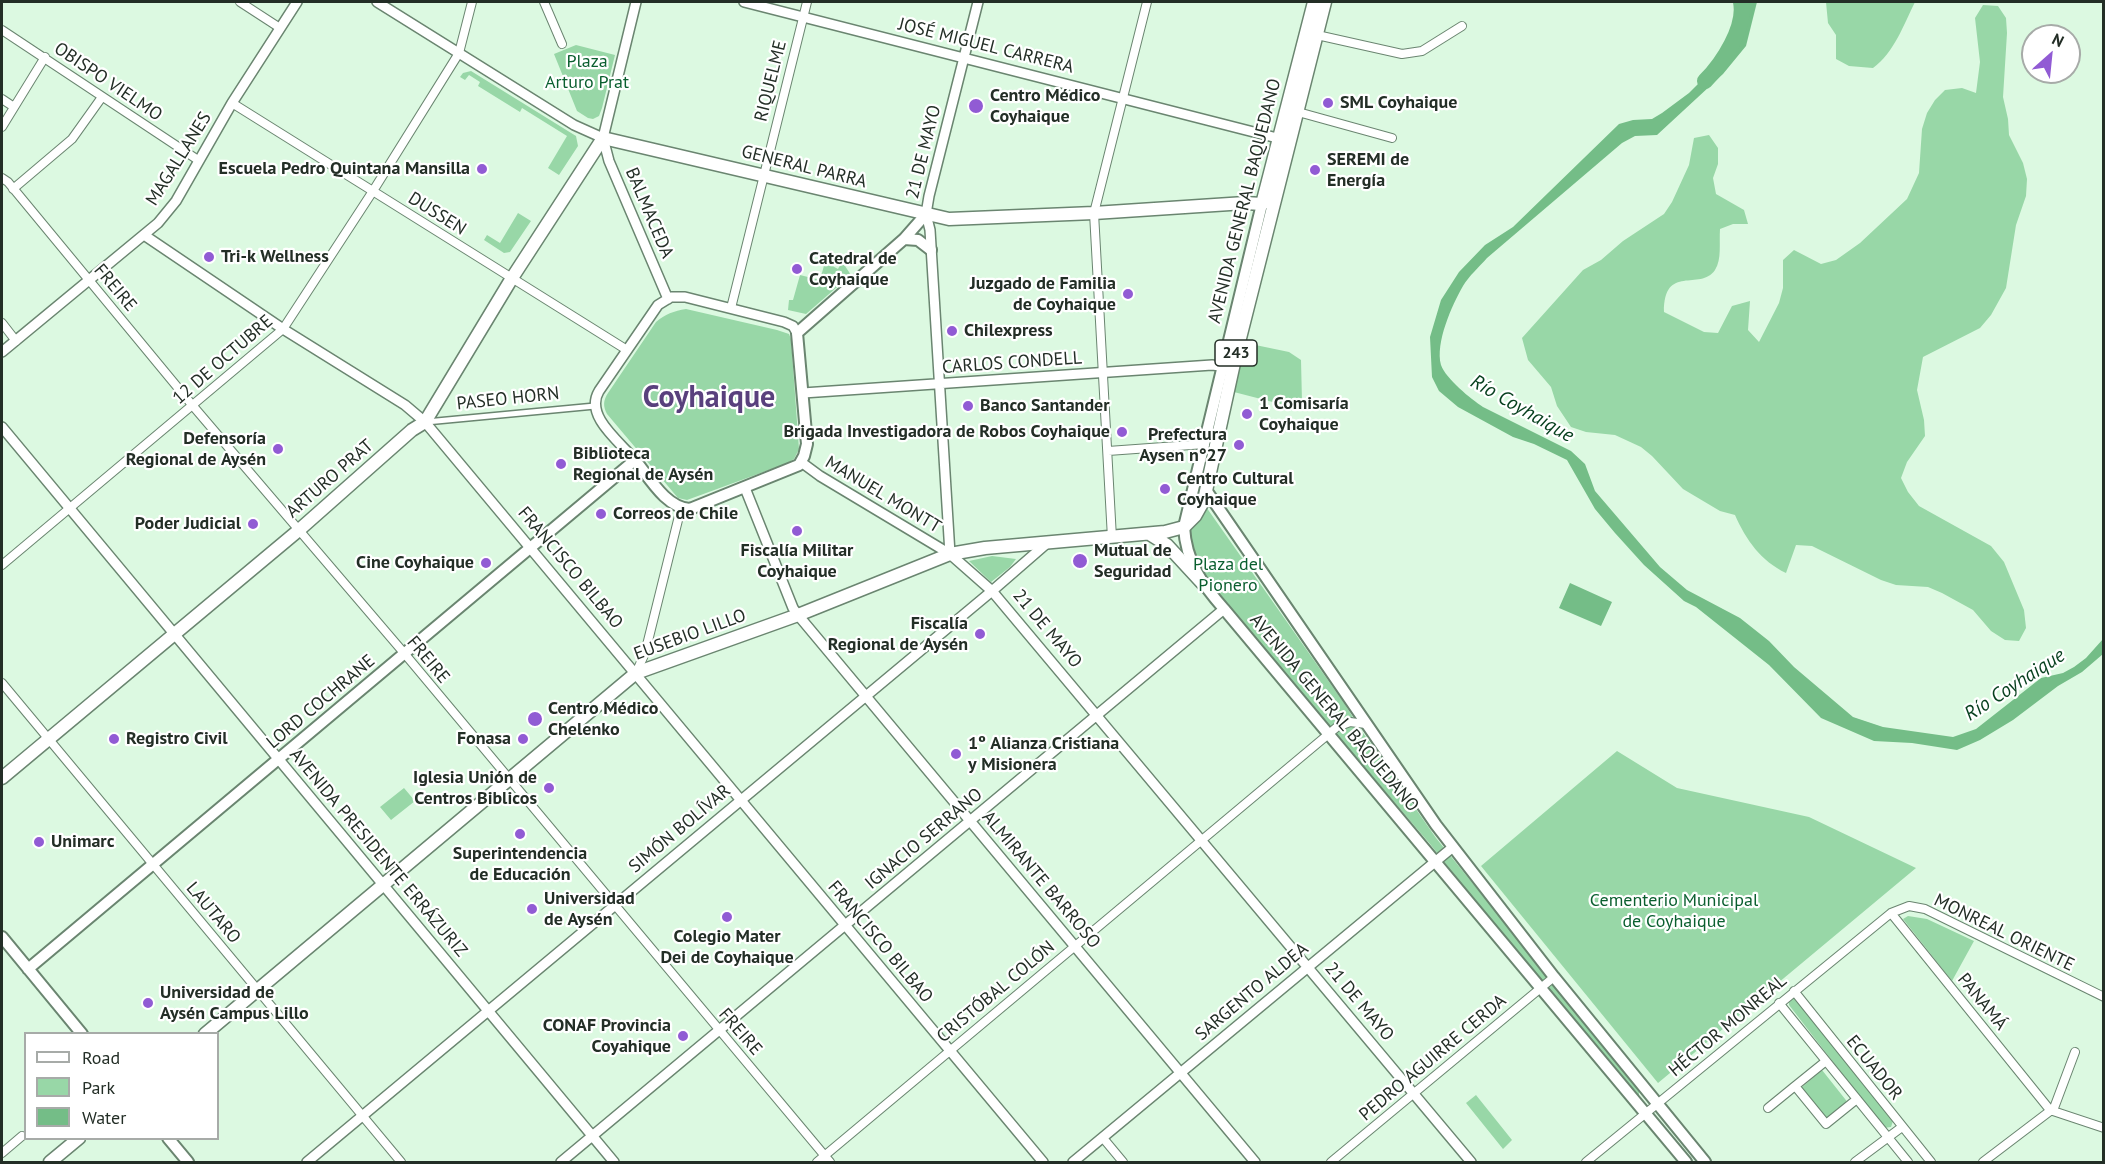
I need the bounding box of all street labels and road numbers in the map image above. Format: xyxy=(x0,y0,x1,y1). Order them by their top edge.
street label: JOSÉ MIGUEL CARRERA xyxy=(896,14,1076,78)
street label: OBISPO VIELMO xyxy=(50,38,166,126)
street label: RIQUELME xyxy=(751,38,791,124)
street label: AVENIDA GENERAL BAQUEDANO xyxy=(1204,76,1286,326)
street label: 21 DE MAYO xyxy=(902,103,946,201)
street label: MAGALLANES xyxy=(142,108,216,210)
street label: GENERAL PARRA xyxy=(739,141,869,193)
street label: BALMACEDA xyxy=(620,164,678,262)
street label: DUSSEN xyxy=(404,188,470,240)
street label: FREIRE xyxy=(89,260,141,316)
street label: 12 DE OCTUBRE xyxy=(169,311,277,409)
road number: 243 xyxy=(1215,340,1257,366)
street label: CARLOS CONDELL xyxy=(941,347,1083,379)
street label: PASEO HORN xyxy=(456,383,560,415)
street label: ARTURO PRAT xyxy=(282,435,378,523)
street label: MANUEL MONTT xyxy=(821,452,945,538)
street label: FRANCISCO BILBAO xyxy=(513,503,627,633)
street label: 21 DE MAYO xyxy=(1008,585,1086,673)
street label: EUSEBIO LILLO xyxy=(631,605,749,665)
street label: AVENIDA GENERAL BAQUEDANO xyxy=(1245,610,1423,816)
street label: FREIRE xyxy=(402,632,454,688)
street label: LORD COCHRANE xyxy=(262,650,380,754)
street label: AVENIDA PRESIDENTE ERRÁZURIZ xyxy=(285,745,471,961)
street label: SIMÓN BOLÍVAR xyxy=(625,780,735,878)
street label: IGNACIO SERRANO xyxy=(861,784,987,894)
street label: ALMIRANTE BARROSO xyxy=(977,807,1105,953)
street label: FRANCISCO BILBAO xyxy=(823,877,937,1007)
street label: LAUTARO xyxy=(181,878,245,948)
street label: MONREAL ORIENTE xyxy=(1930,890,2078,976)
street label: CRISTÓBAL COLÓN xyxy=(933,936,1059,1048)
street label: SARGENTO ALDEA xyxy=(1191,938,1313,1046)
street label: 21 DE MAYO xyxy=(1320,958,1398,1046)
street label: PANAMÁ xyxy=(1953,969,2011,1035)
street label: HÉCTOR MONREAL xyxy=(1665,970,1791,1082)
street label: PEDRO AGUIRRE CERDA xyxy=(1355,990,1511,1126)
street label: FREIRE xyxy=(714,1004,766,1060)
street label: ECUADOR xyxy=(1841,1031,1907,1105)

